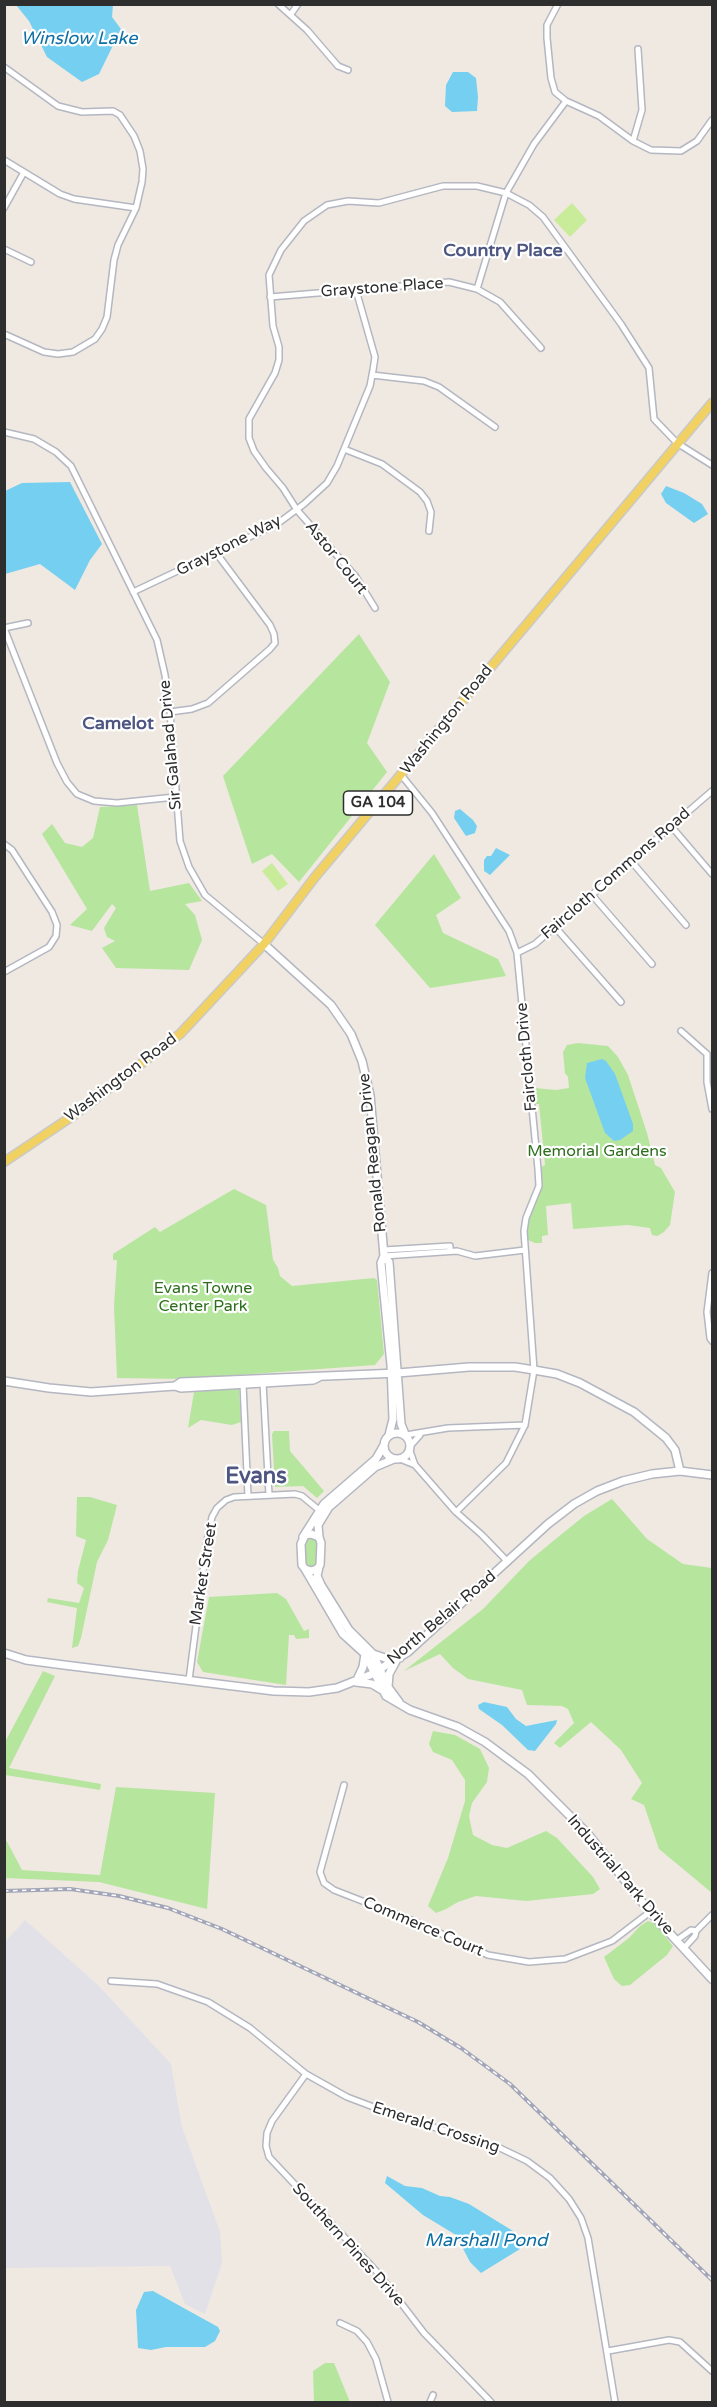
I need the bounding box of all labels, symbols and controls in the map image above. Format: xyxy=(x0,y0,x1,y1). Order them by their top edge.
water label: Winslow Lake xyxy=(21,28,137,50)
district label: Country Place xyxy=(443,240,563,262)
street label: Graystone Place xyxy=(320,274,444,302)
street label: Graystone Way xyxy=(173,511,285,581)
street label: Astor Court xyxy=(301,518,371,598)
street label: Washington Road xyxy=(397,661,497,779)
street label: Sir Galahad Drive xyxy=(156,679,186,811)
district label: Camelot xyxy=(82,713,154,735)
road number: GA 104 xyxy=(344,791,412,815)
street label: Faircloth Commons Road xyxy=(538,804,694,944)
street label: Faircloth Drive xyxy=(513,1002,541,1112)
street label: Washington Road xyxy=(61,1030,181,1126)
street label: Ronald Reagan Drive xyxy=(355,1072,391,1234)
park label: Memorial Gardens xyxy=(527,1142,667,1162)
park label: Evans Towne Center Park xyxy=(154,1279,252,1317)
district label: Evans xyxy=(225,1464,287,1490)
street label: Market Street xyxy=(186,1521,222,1627)
street label: North Belair Road xyxy=(384,1567,500,1669)
street label: Industrial Park Drive xyxy=(563,1811,677,1939)
street label: Commerce Court xyxy=(360,1893,486,1961)
street label: Emerald Crossing xyxy=(370,2098,502,2158)
street label: Southern Pines Drive xyxy=(288,2180,408,2310)
water label: Marshall Pond xyxy=(425,2230,547,2252)

